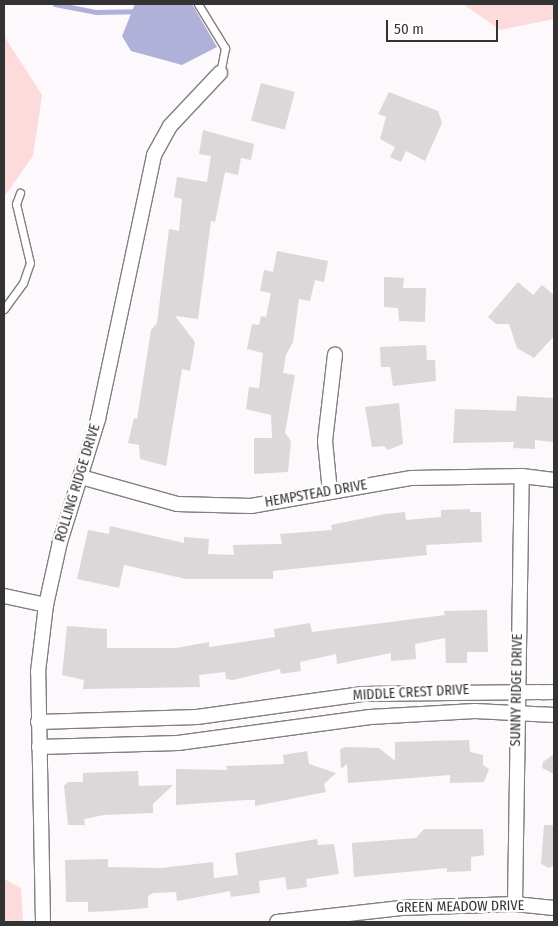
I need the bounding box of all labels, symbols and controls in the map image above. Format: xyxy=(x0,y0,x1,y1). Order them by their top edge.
scale bar xyxy=(388,10,500,42)
text: 50 m xyxy=(394,20,424,38)
street label: ROLLING RIDGE DRIVE xyxy=(52,422,104,544)
street label: HEMPSTEAD DRIVE xyxy=(264,477,368,511)
street label: SUNNY RIDGE DRIVE xyxy=(508,633,526,747)
street label: MIDDLE CREST DRIVE xyxy=(352,682,470,704)
street label: GREEN MEADOW DRIVE xyxy=(396,897,524,917)

